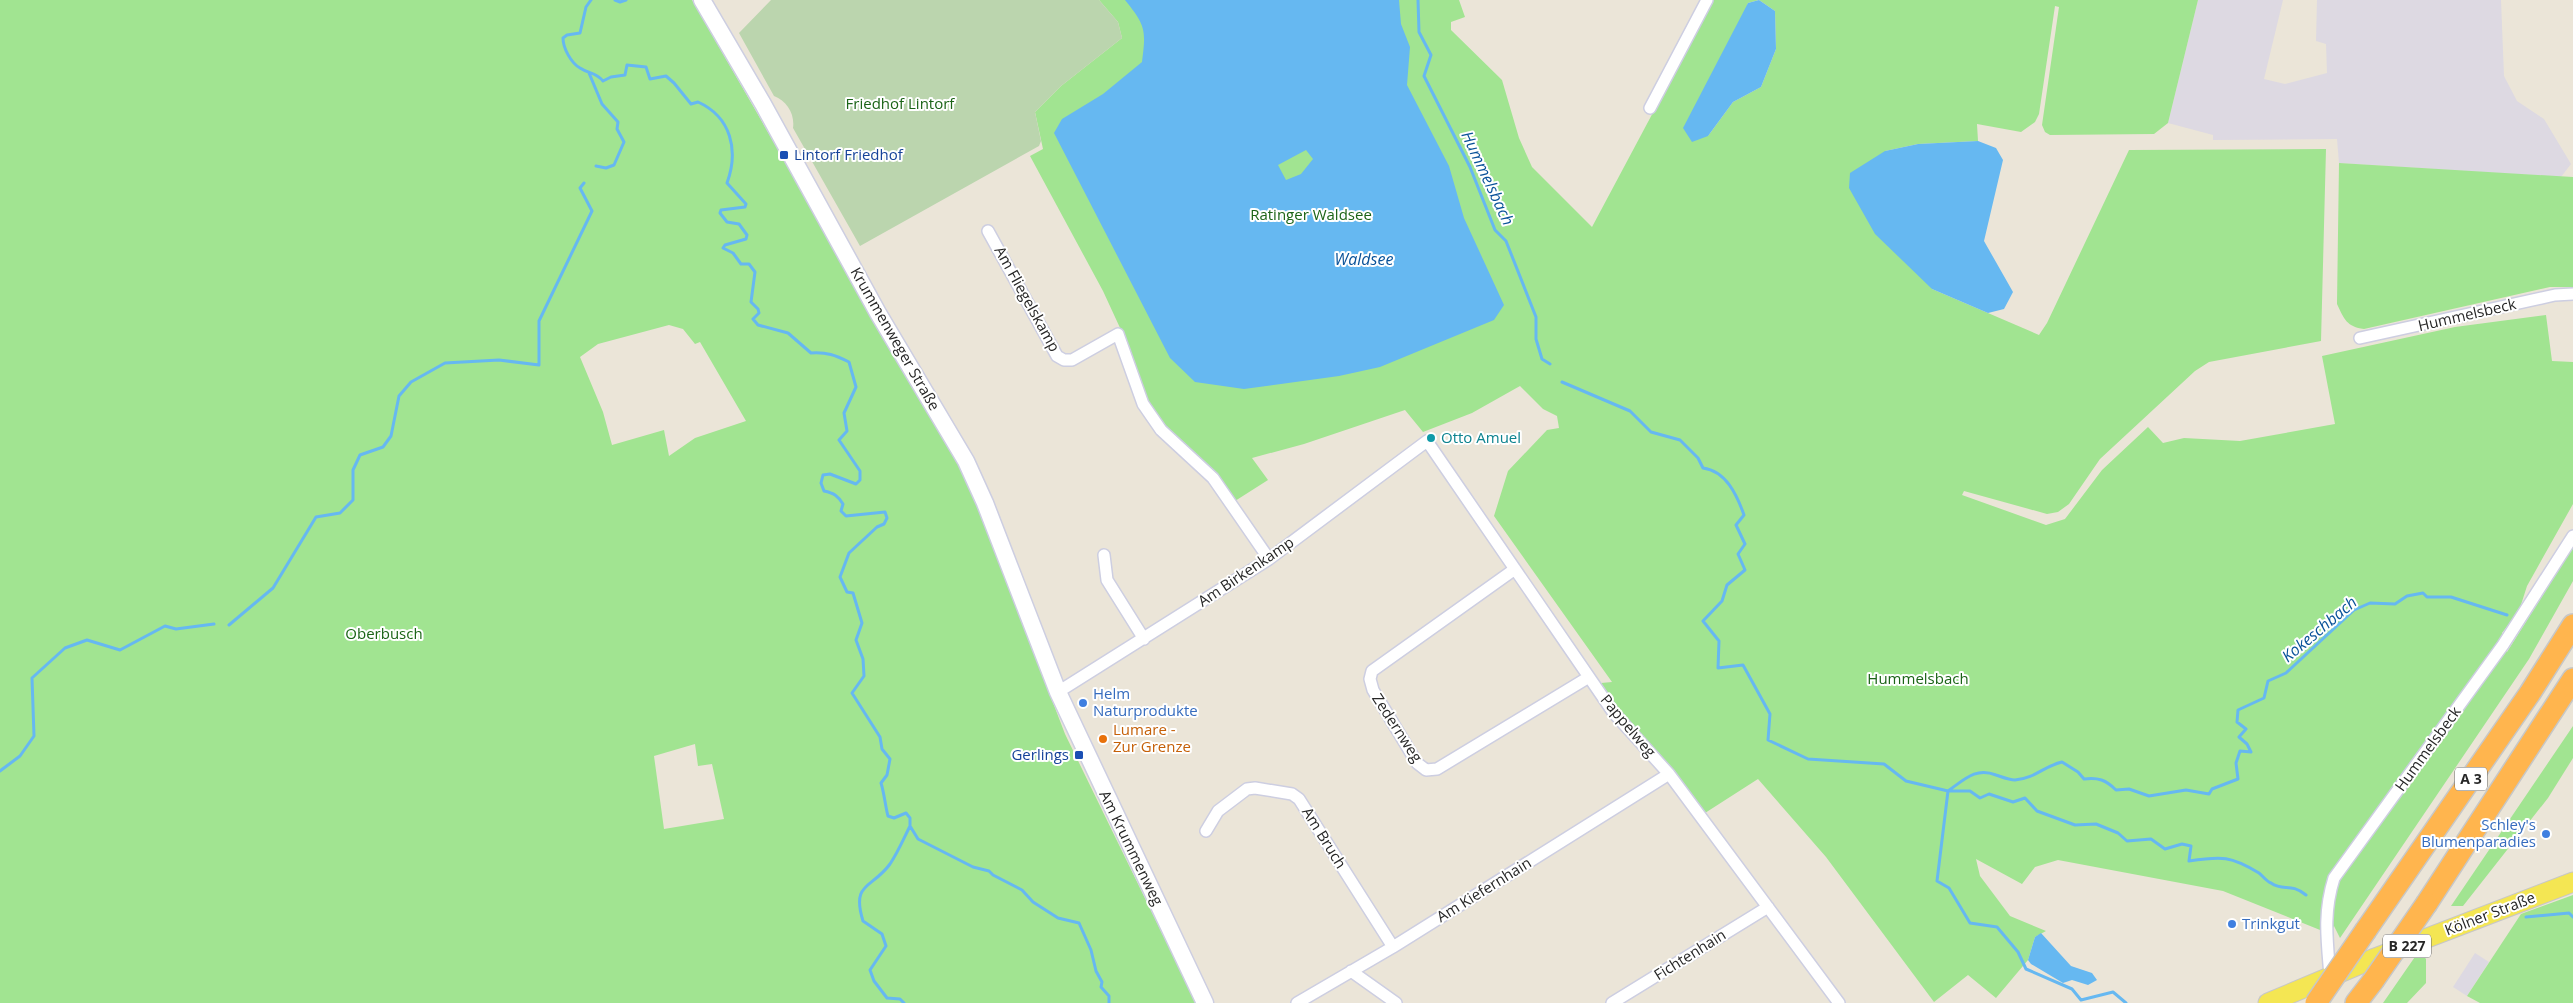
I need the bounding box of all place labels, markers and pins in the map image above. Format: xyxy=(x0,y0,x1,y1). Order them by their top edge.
place label: Lintorf Friedhof xyxy=(794,144,904,164)
marker: Lintorf Friedhof xyxy=(778,149,790,161)
place label: Otto Amuel xyxy=(1441,427,1521,447)
marker: Otto Amuel xyxy=(1425,432,1437,444)
place label: Helm Naturprodukte xyxy=(1093,683,1198,720)
marker: Helm Naturprodukte xyxy=(1077,697,1089,709)
place label: Lumare - Zur Grenze xyxy=(1113,719,1191,756)
marker: Lumare - Zur Grenze xyxy=(1097,733,1109,745)
place label: Gerlings xyxy=(1011,744,1069,764)
marker: Gerlings xyxy=(1073,749,1085,761)
place label: Schley's Blumenparadies xyxy=(2421,814,2536,851)
marker: Schley's Blumenparadies xyxy=(2540,828,2552,840)
place label: Trinkgut xyxy=(2242,913,2300,933)
marker: Trinkgut xyxy=(2226,918,2238,930)

